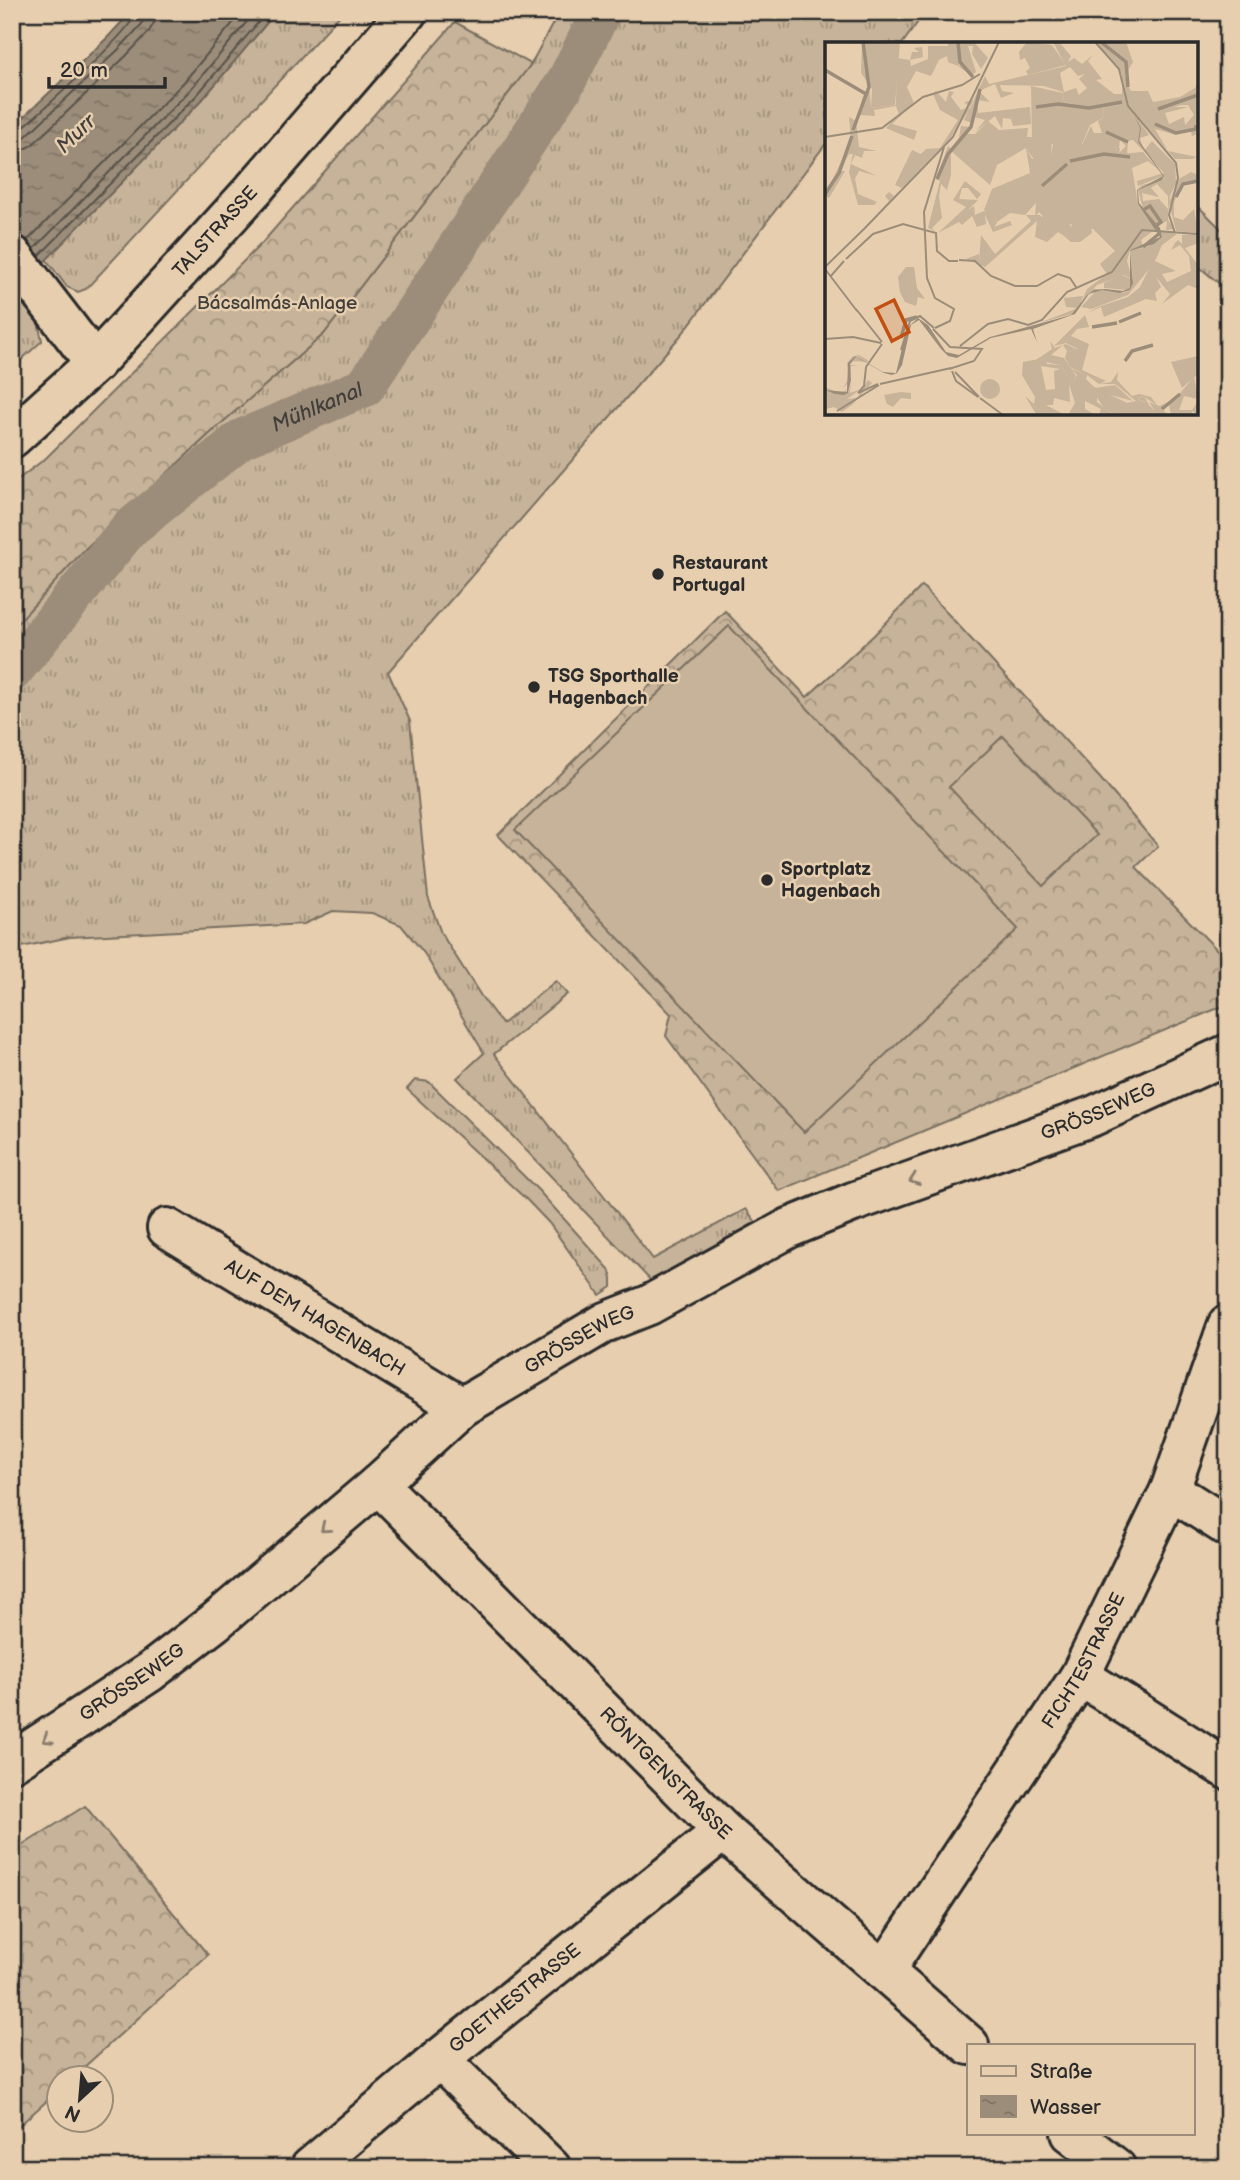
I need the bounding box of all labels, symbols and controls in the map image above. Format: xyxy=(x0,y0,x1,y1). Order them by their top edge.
inset map xyxy=(825,42,1198,415)
scale bar xyxy=(49,46,164,90)
text: 20 m xyxy=(60,58,108,83)
water label: Murr xyxy=(51,108,102,159)
street label: TALSTRASSE xyxy=(168,181,262,282)
park label: Bácsalmás-Anlage xyxy=(197,292,357,315)
water label: Mühlkanal xyxy=(268,376,368,437)
place label: Restaurant Portugal xyxy=(672,552,769,597)
marker: Restaurant Portugal xyxy=(650,566,666,582)
place label: TSG Sporthalle Hagenbach xyxy=(548,665,679,710)
marker: TSG Sporthalle Hagenbach xyxy=(526,679,542,695)
place label: Sportplatz Hagenbach xyxy=(781,858,880,903)
marker: Sportplatz Hagenbach xyxy=(759,872,775,888)
street label: GRÖSSEWEG xyxy=(1038,1077,1159,1145)
one-way arrow xyxy=(909,1172,921,1186)
street label: AUF DEM HAGENBACH xyxy=(220,1254,409,1381)
street label: GRÖSSEWEG xyxy=(520,1300,638,1379)
one-way arrow xyxy=(321,1520,334,1532)
street label: FICHTESTRASSE xyxy=(1037,1589,1130,1733)
street label: GRÖSSEWEG xyxy=(75,1638,189,1726)
street label: RÖNTGENSTRASSE xyxy=(595,1702,736,1845)
one-way arrow xyxy=(42,1731,55,1744)
street label: GOETHESTRASSE xyxy=(444,1938,585,2058)
legend xyxy=(967,2044,1194,2134)
text: Straße xyxy=(1030,2059,1092,2084)
north arrow xyxy=(46,2064,116,2134)
text: Wasser xyxy=(1030,2095,1101,2120)
text: N xyxy=(62,2099,85,2126)

